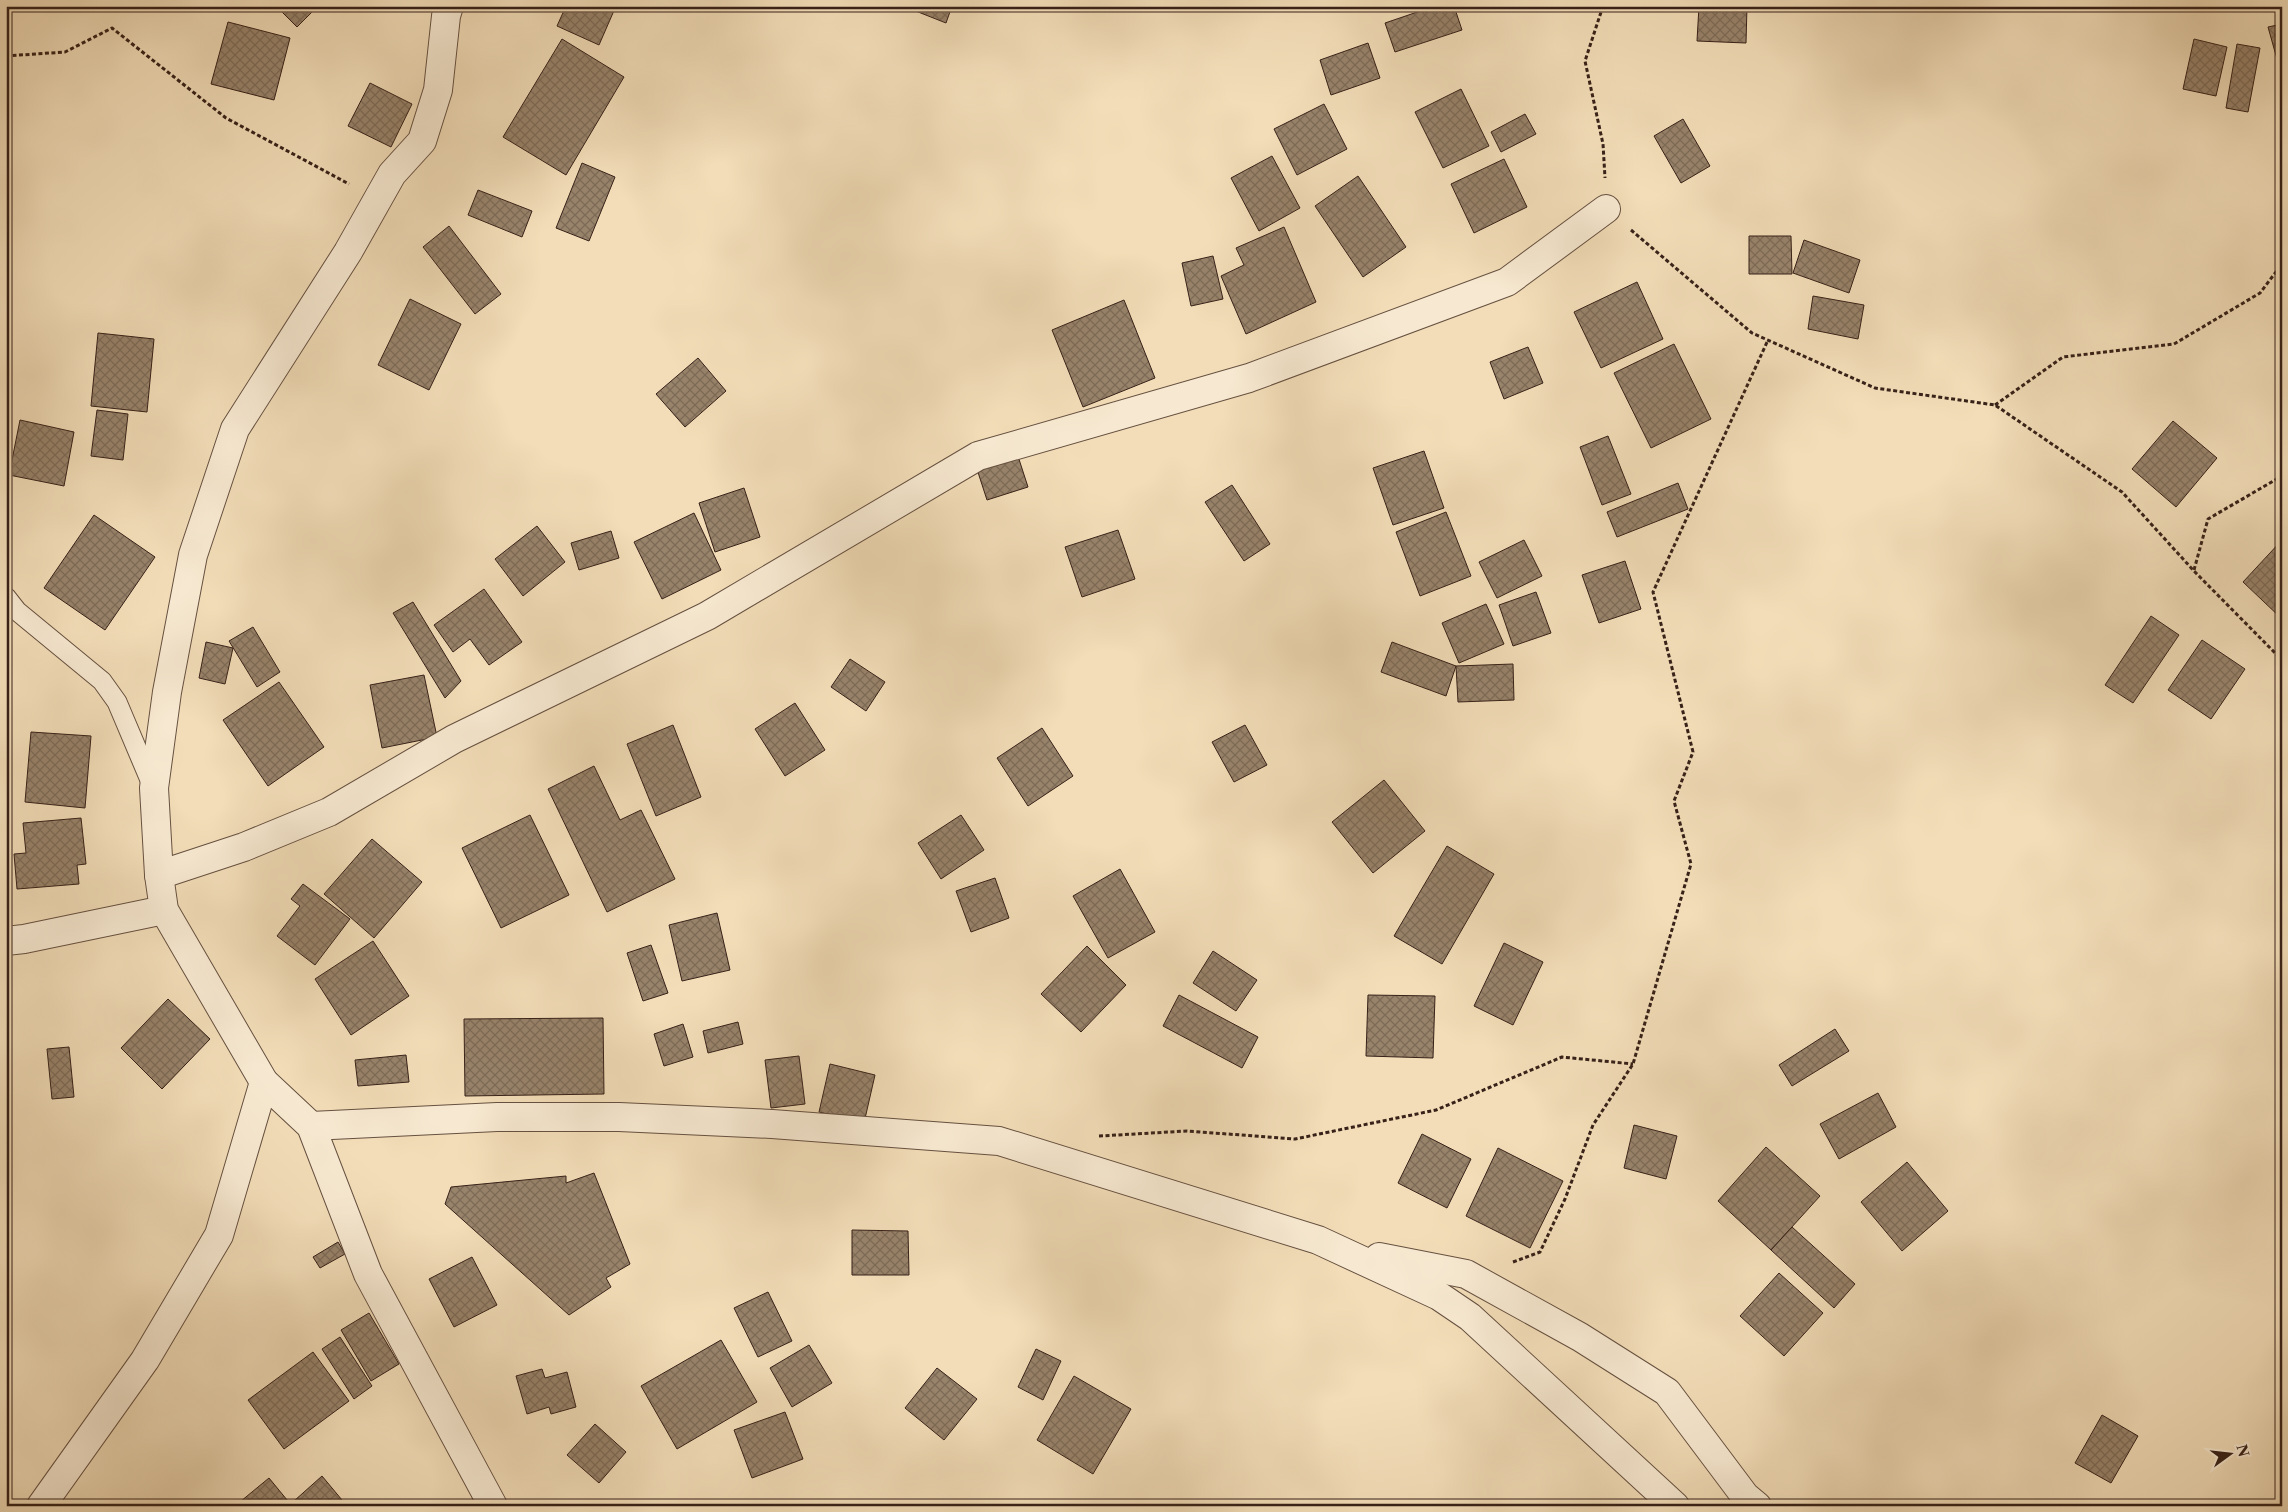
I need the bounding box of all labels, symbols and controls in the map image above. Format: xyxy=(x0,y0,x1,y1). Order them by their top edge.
north arrow xyxy=(2206,1430,2256,1480)
text: N xyxy=(2232,1442,2253,1459)

